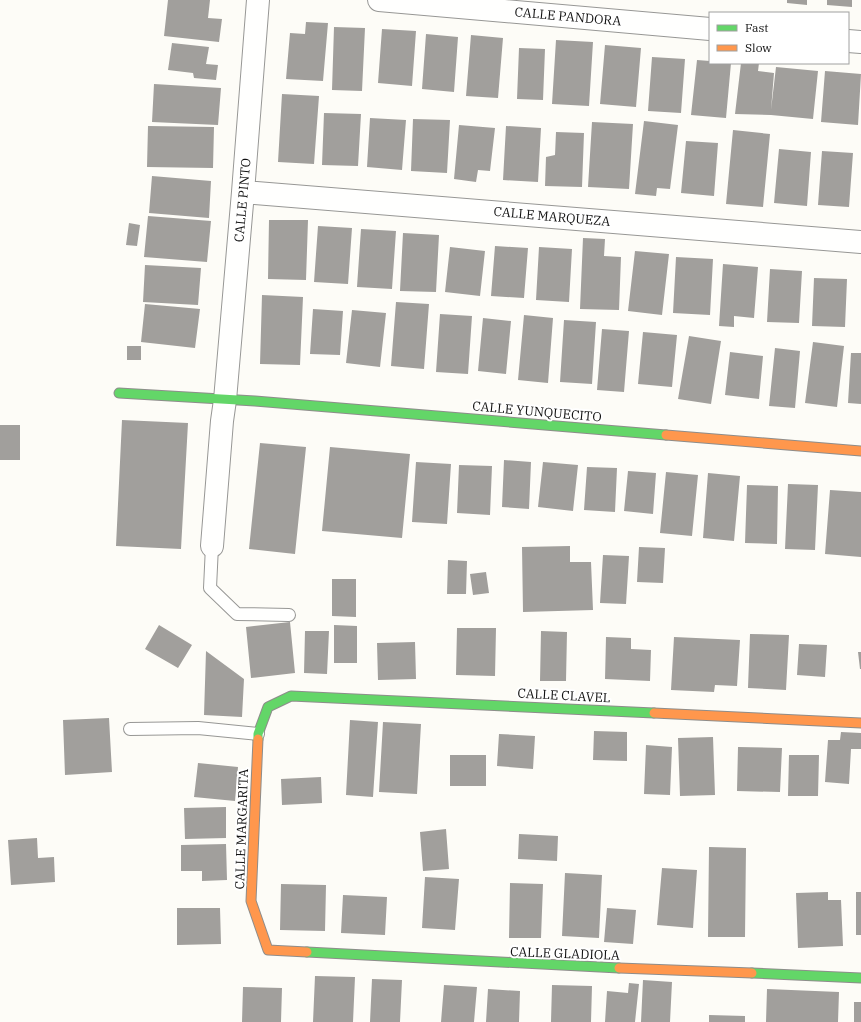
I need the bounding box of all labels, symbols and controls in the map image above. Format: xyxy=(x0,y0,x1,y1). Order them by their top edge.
street label: CALLE PANDORA xyxy=(514,3,622,30)
legend xyxy=(709,12,849,64)
text: Fast xyxy=(745,20,769,35)
text: Slow xyxy=(745,40,772,55)
street label: CALLE PINTO xyxy=(230,157,255,243)
street label: CALLE MARQUEZA xyxy=(493,203,611,230)
street label: CALLE YUNQUECITO xyxy=(472,397,602,426)
street label: CALLE CLAVEL xyxy=(517,685,611,706)
street label: CALLE MARGARITA xyxy=(231,768,252,890)
street label: CALLE GLADIOLA xyxy=(510,943,620,964)

